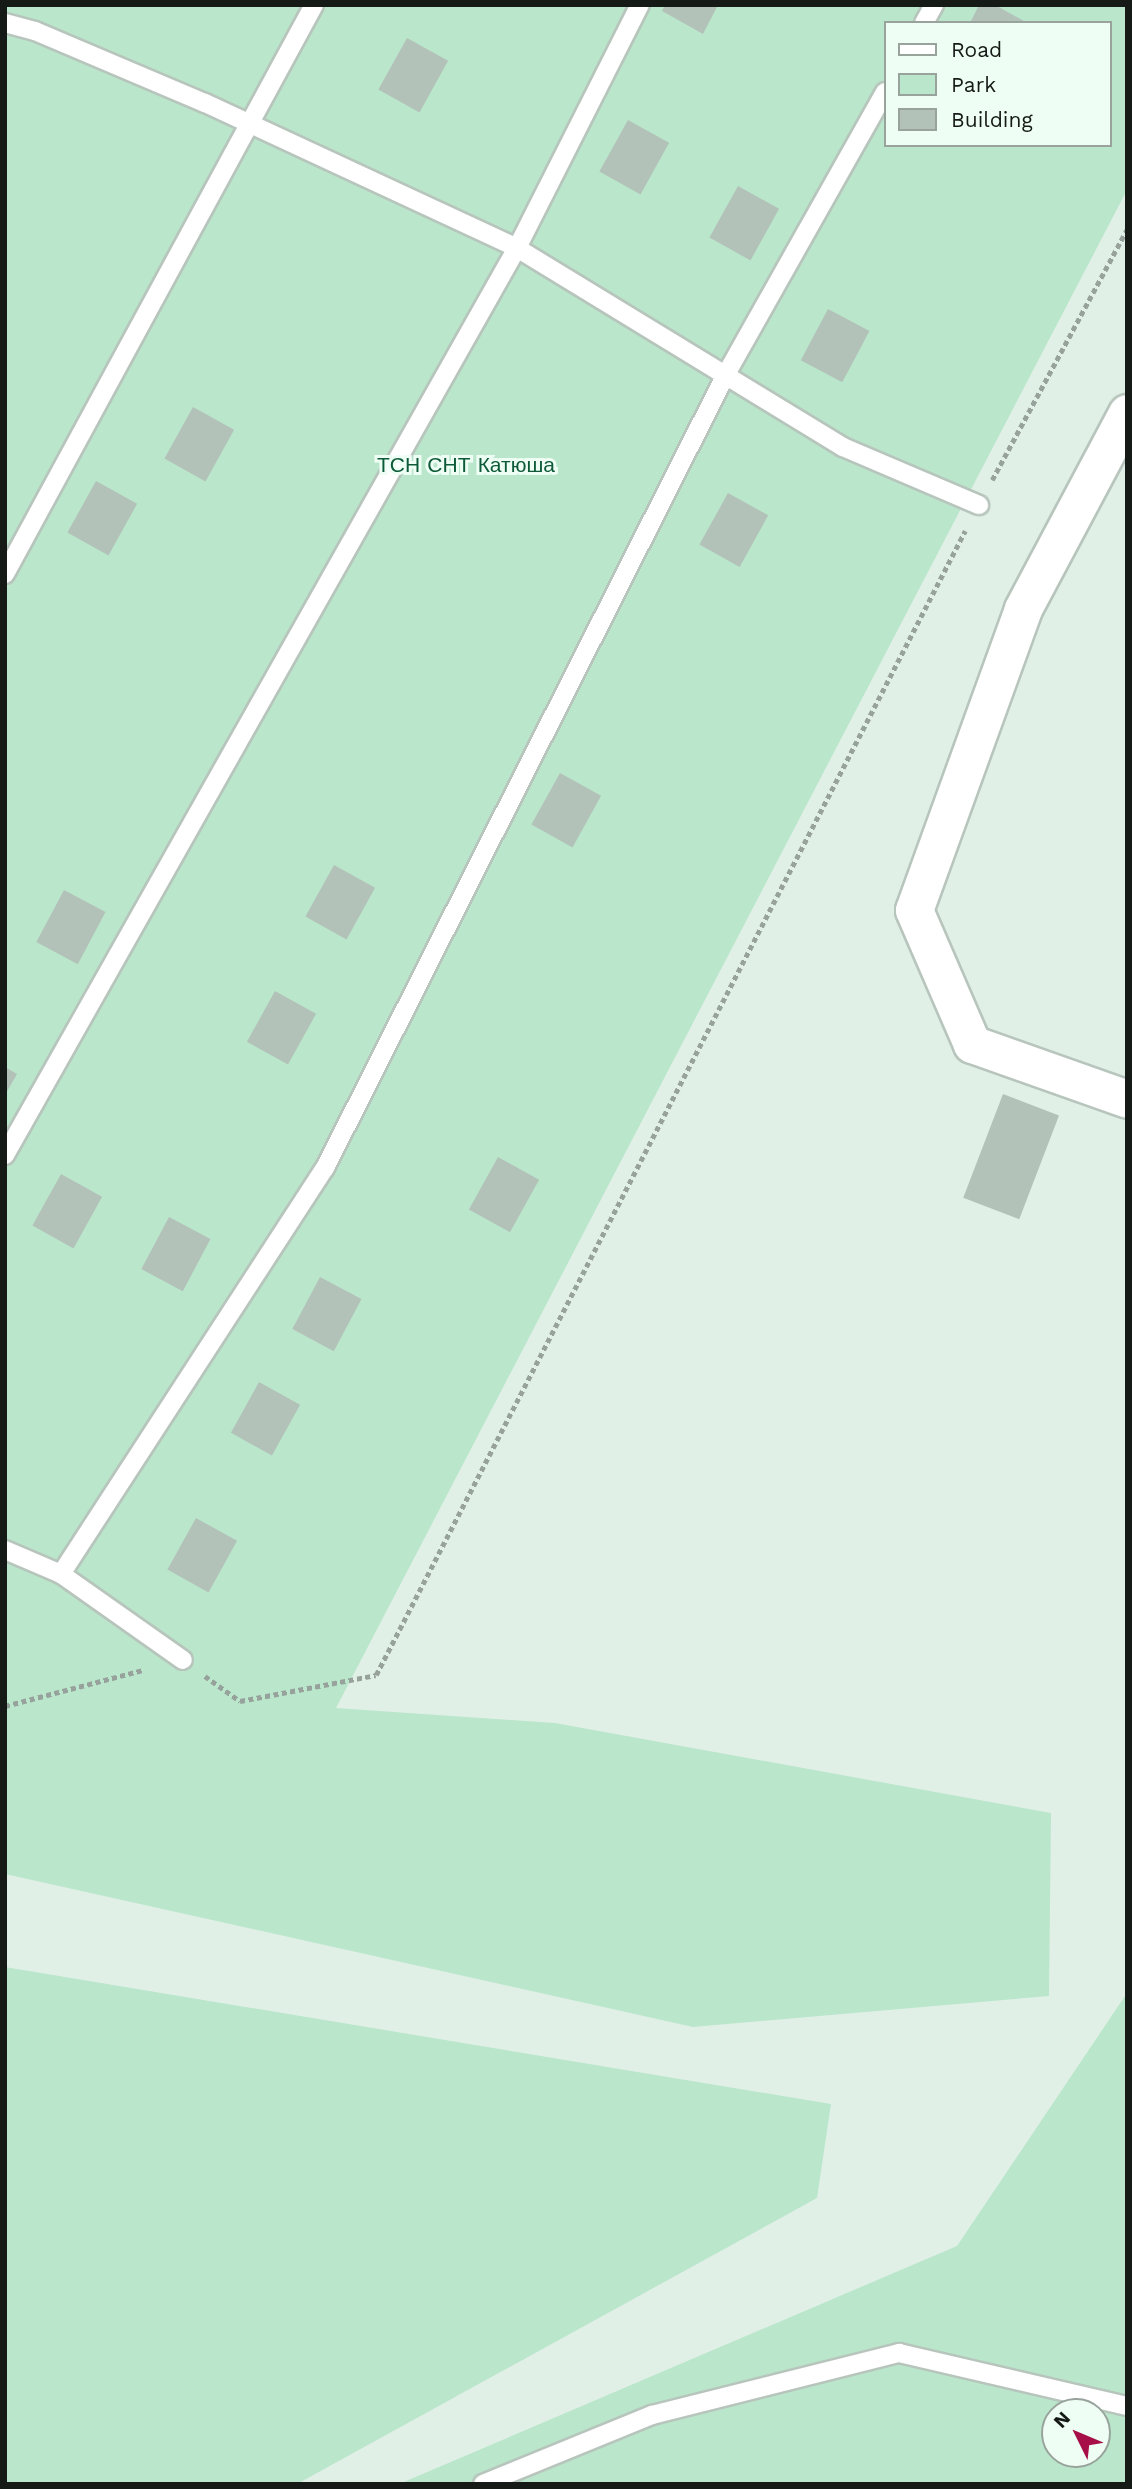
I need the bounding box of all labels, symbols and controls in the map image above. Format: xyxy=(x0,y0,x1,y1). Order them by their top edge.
legend xyxy=(884,21,1111,147)
text: Road xyxy=(951,37,1002,62)
text: Park xyxy=(951,72,996,97)
text: Building xyxy=(951,107,1033,132)
park label: ТСН СНТ Катюша xyxy=(377,452,555,478)
north arrow xyxy=(1041,2398,1111,2468)
text: N xyxy=(1049,2407,1075,2433)

